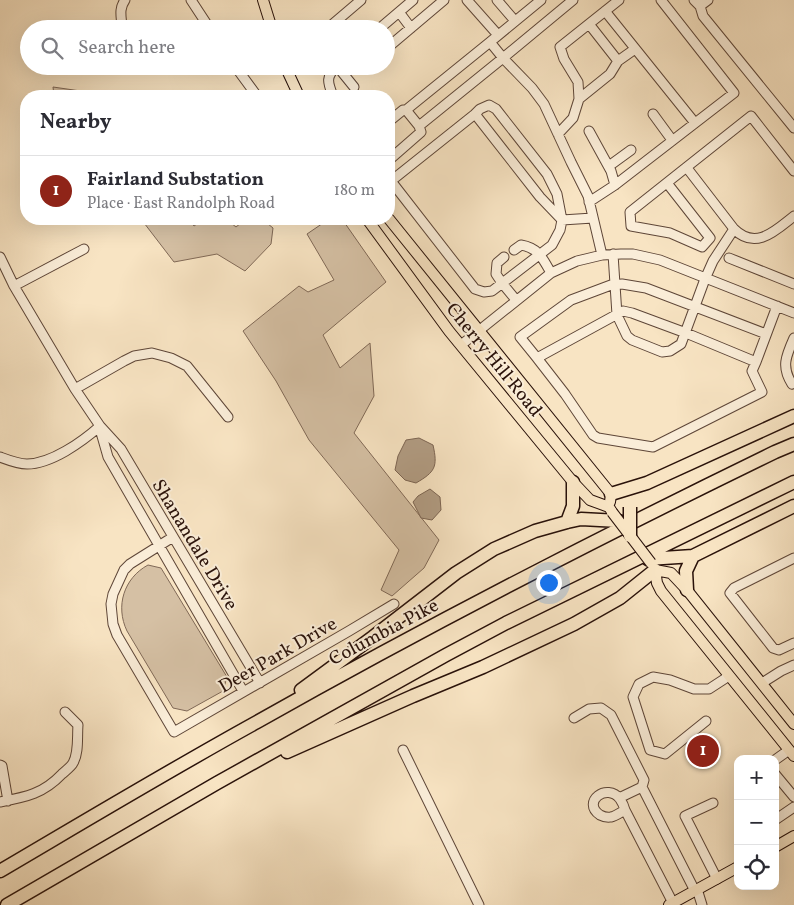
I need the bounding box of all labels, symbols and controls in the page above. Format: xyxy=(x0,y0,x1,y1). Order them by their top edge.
search box xyxy=(20,20,395,75)
icon: search xyxy=(38,34,66,62)
text: Search here xyxy=(78,35,175,61)
text: Nearby xyxy=(40,108,111,137)
text: Fairland Substation xyxy=(87,167,264,193)
text: 1 xyxy=(53,180,59,202)
text: 180 m xyxy=(334,180,375,202)
text: Place · East Randolph Road xyxy=(87,193,275,215)
street label: Cherry Hill Road xyxy=(439,298,548,423)
street label: Shanandale Drive xyxy=(145,475,244,615)
your location xyxy=(536,570,562,596)
street label: Columbia Pike xyxy=(325,593,443,673)
street label: Deer Park Drive xyxy=(214,611,342,700)
pin: 1 xyxy=(687,732,719,770)
map controls xyxy=(734,755,779,890)
button: + xyxy=(734,755,779,800)
button: − xyxy=(734,800,779,845)
button: locate xyxy=(734,845,779,890)

